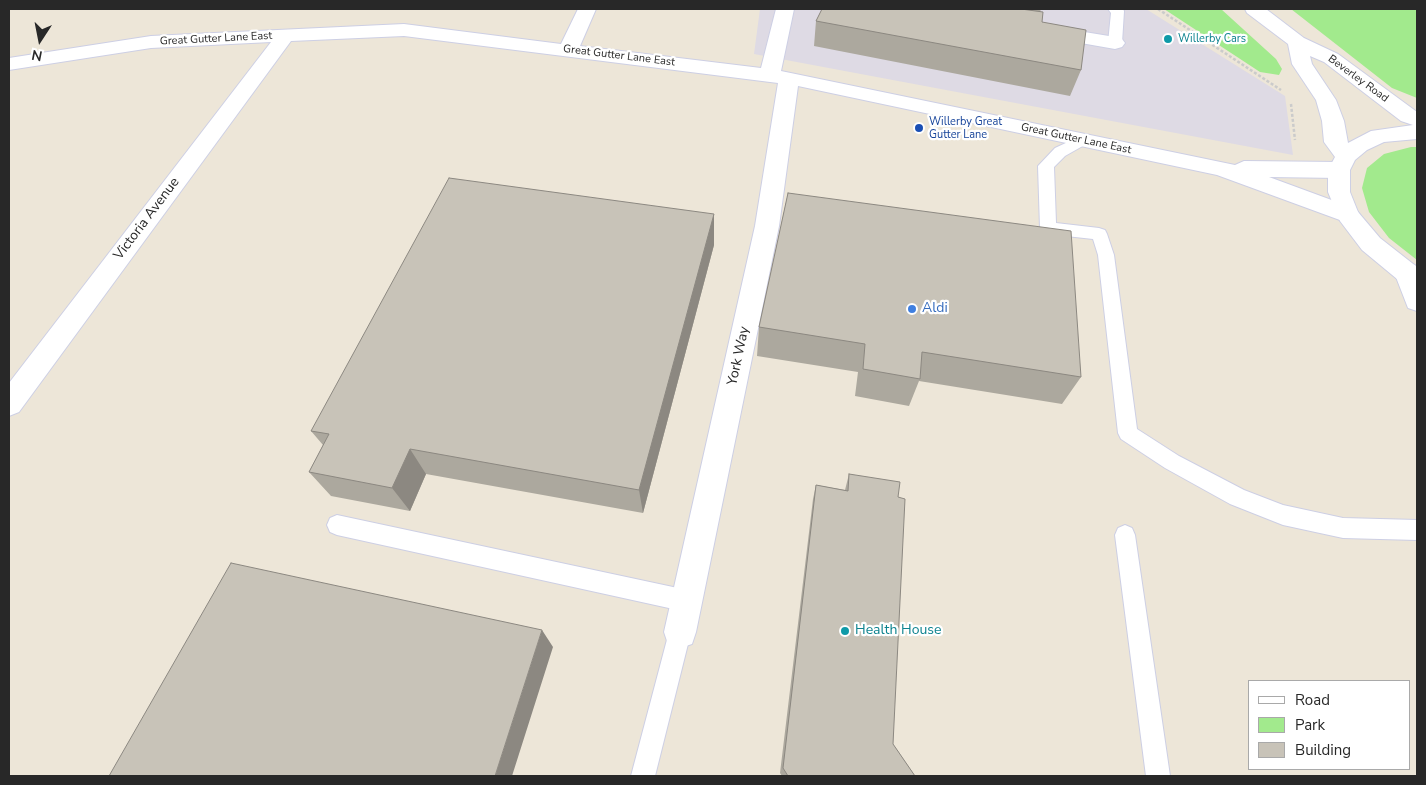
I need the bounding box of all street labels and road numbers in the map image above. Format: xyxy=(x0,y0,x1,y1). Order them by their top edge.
street label: Great Gutter Lane East xyxy=(160,29,272,49)
street label: Great Gutter Lane East xyxy=(562,43,676,69)
street label: Beverley Road xyxy=(1325,53,1391,105)
street label: Great Gutter Lane East xyxy=(1020,121,1132,157)
street label: Victoria Avenue xyxy=(111,174,183,264)
street label: York Way xyxy=(725,325,753,387)

